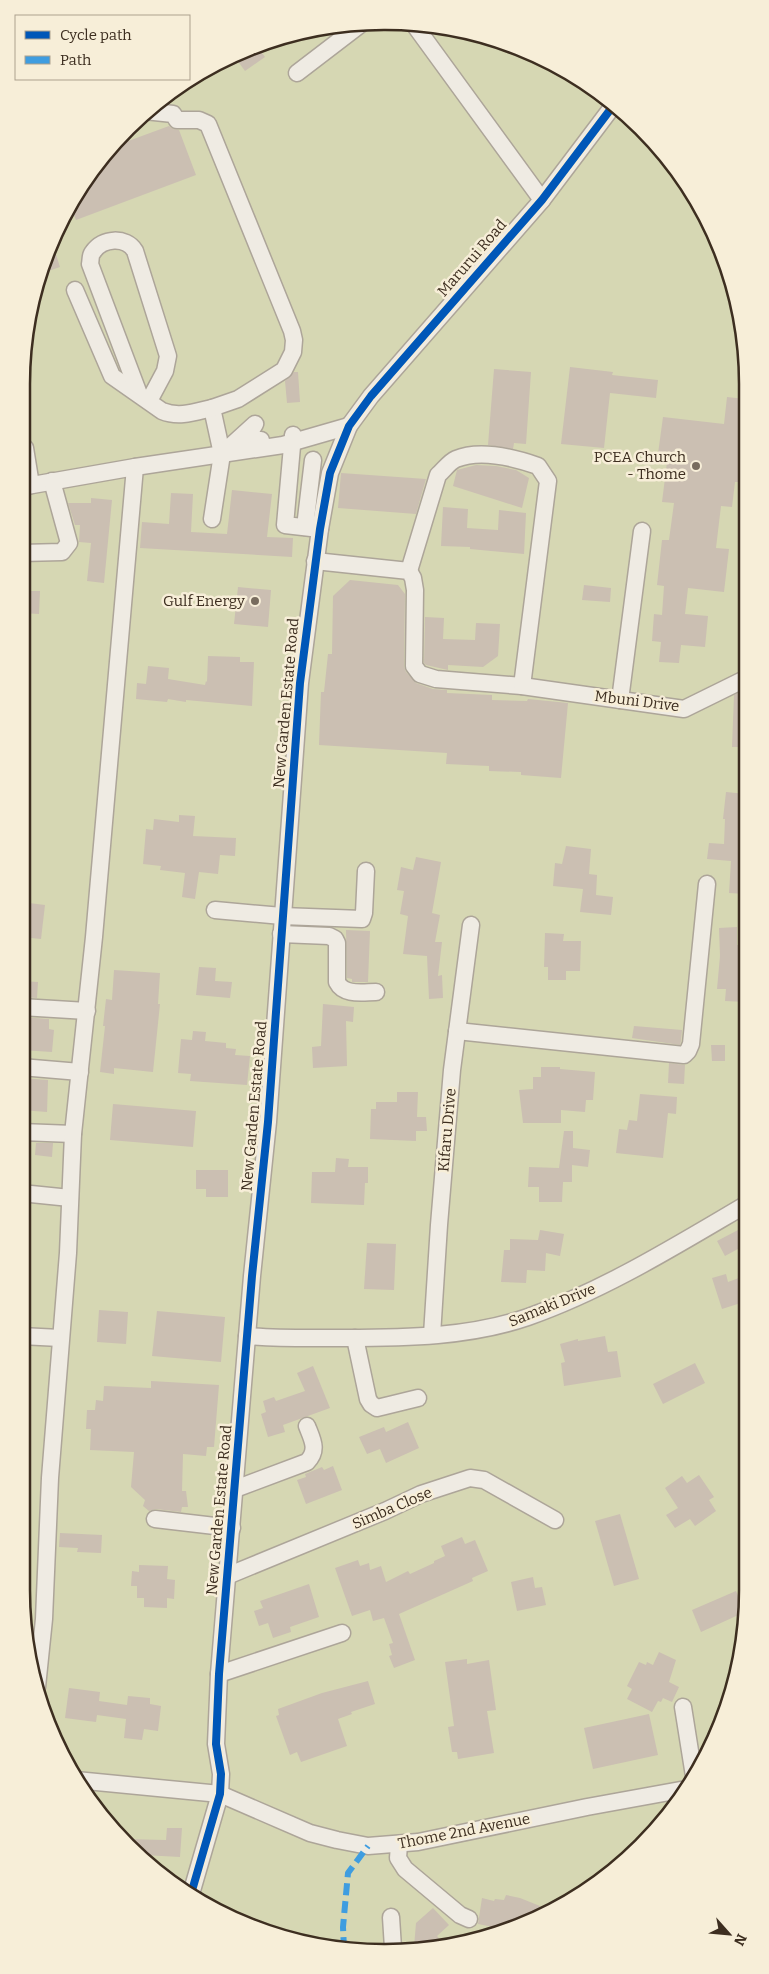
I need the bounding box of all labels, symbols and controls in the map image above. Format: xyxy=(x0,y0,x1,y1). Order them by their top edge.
legend xyxy=(15,15,190,80)
text: Cycle path xyxy=(60,26,132,44)
text: Path xyxy=(60,51,92,69)
street label: Marurui Road xyxy=(434,216,510,300)
place label: PCEA Church - Thome xyxy=(594,448,687,483)
marker: PCEA Church - Thome xyxy=(690,460,702,472)
place label: Gulf Energy xyxy=(163,592,245,610)
marker: Gulf Energy xyxy=(249,595,261,607)
street label: New Garden Estate Road xyxy=(270,617,302,789)
street label: Mbuni Drive xyxy=(594,687,680,715)
street label: New Garden Estate Road xyxy=(238,1020,270,1192)
street label: Kifaru Drive xyxy=(434,1087,460,1173)
street label: Samaki Drive xyxy=(506,1279,598,1331)
street label: New Garden Estate Road xyxy=(203,1424,235,1596)
street label: Simba Close xyxy=(349,1483,435,1533)
street label: Thome 2nd Avenue xyxy=(396,1809,532,1853)
north arrow xyxy=(704,1909,754,1959)
text: N xyxy=(730,1931,750,1949)

